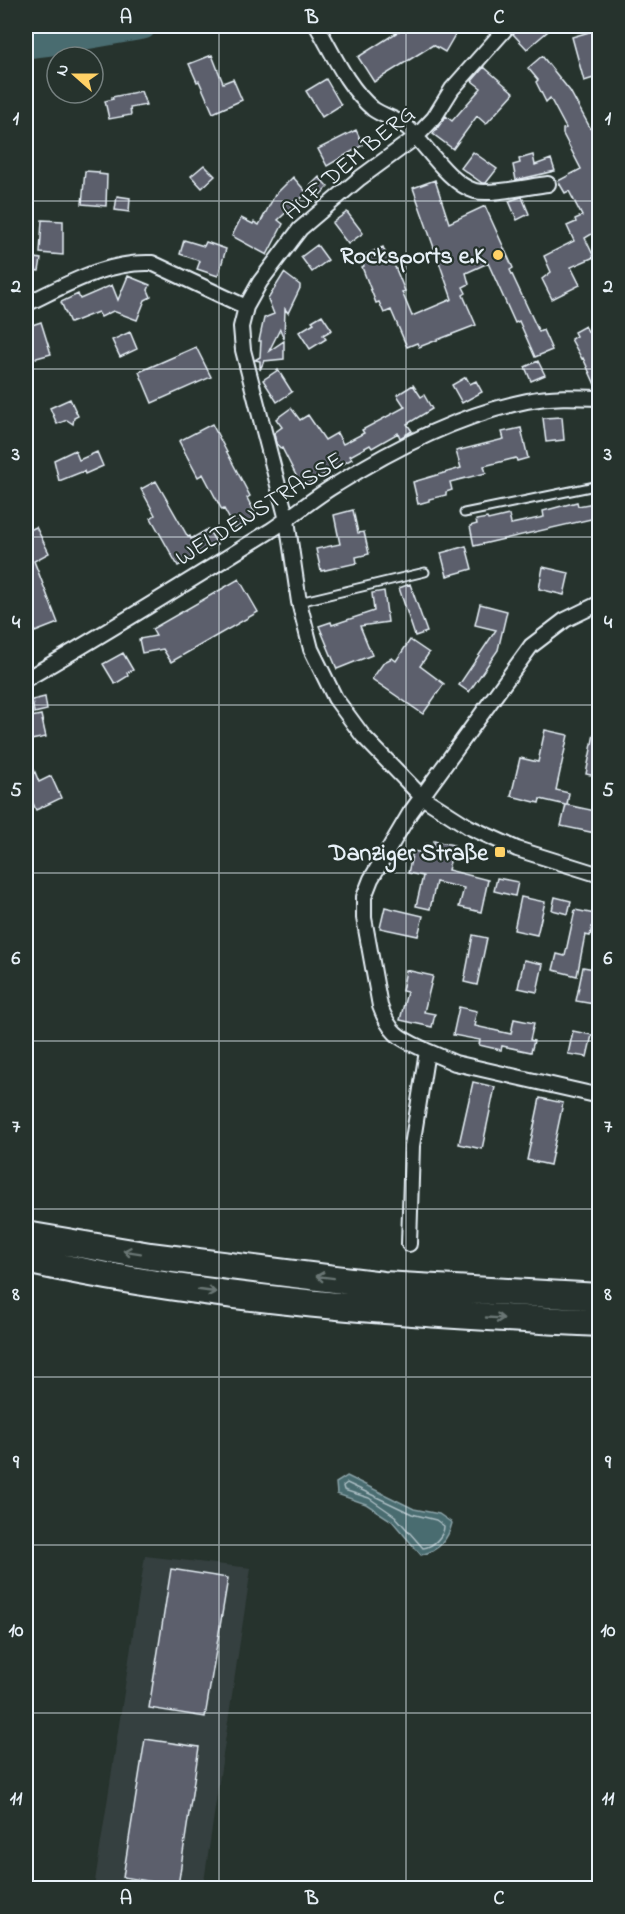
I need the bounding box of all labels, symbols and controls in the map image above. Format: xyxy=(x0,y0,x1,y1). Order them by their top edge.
text: A xyxy=(120,4,132,33)
text: B xyxy=(304,4,319,33)
text: C xyxy=(494,4,505,33)
north arrow xyxy=(45,45,105,105)
text: N xyxy=(50,61,76,80)
street label: AUF DEM BERG xyxy=(276,98,423,230)
text: 1 xyxy=(13,105,20,134)
text: 1 xyxy=(605,105,612,134)
place label: Rocksports e.K xyxy=(340,240,487,275)
marker: Rocksports e.K xyxy=(491,248,505,262)
text: 2 xyxy=(10,273,21,302)
text: 2 xyxy=(602,273,613,302)
text: 3 xyxy=(11,441,20,470)
text: 3 xyxy=(603,441,612,470)
street label: WELDENSTRASSE xyxy=(169,444,351,576)
text: 4 xyxy=(12,609,21,638)
text: 4 xyxy=(604,609,613,638)
text: 5 xyxy=(10,777,22,806)
text: 5 xyxy=(602,777,614,806)
place label: Danziger Straße xyxy=(328,837,489,873)
marker: Danziger Straße xyxy=(493,845,507,859)
text: 6 xyxy=(12,945,21,974)
text: 6 xyxy=(604,945,613,974)
text: 7 xyxy=(12,1113,21,1142)
text: 7 xyxy=(604,1113,613,1142)
one-way arrow xyxy=(123,1247,142,1258)
one-way arrow xyxy=(316,1272,336,1283)
text: 8 xyxy=(11,1281,20,1310)
text: 8 xyxy=(603,1281,612,1310)
one-way arrow xyxy=(197,1286,217,1297)
one-way arrow xyxy=(485,1313,505,1324)
text: 9 xyxy=(12,1449,20,1478)
text: 9 xyxy=(604,1449,612,1478)
text: 10 xyxy=(9,1617,24,1646)
text: 10 xyxy=(601,1617,616,1646)
text: 11 xyxy=(10,1785,23,1814)
text: 11 xyxy=(602,1785,615,1814)
text: A xyxy=(120,1885,132,1914)
text: B xyxy=(304,1885,319,1914)
text: C xyxy=(494,1885,505,1914)

